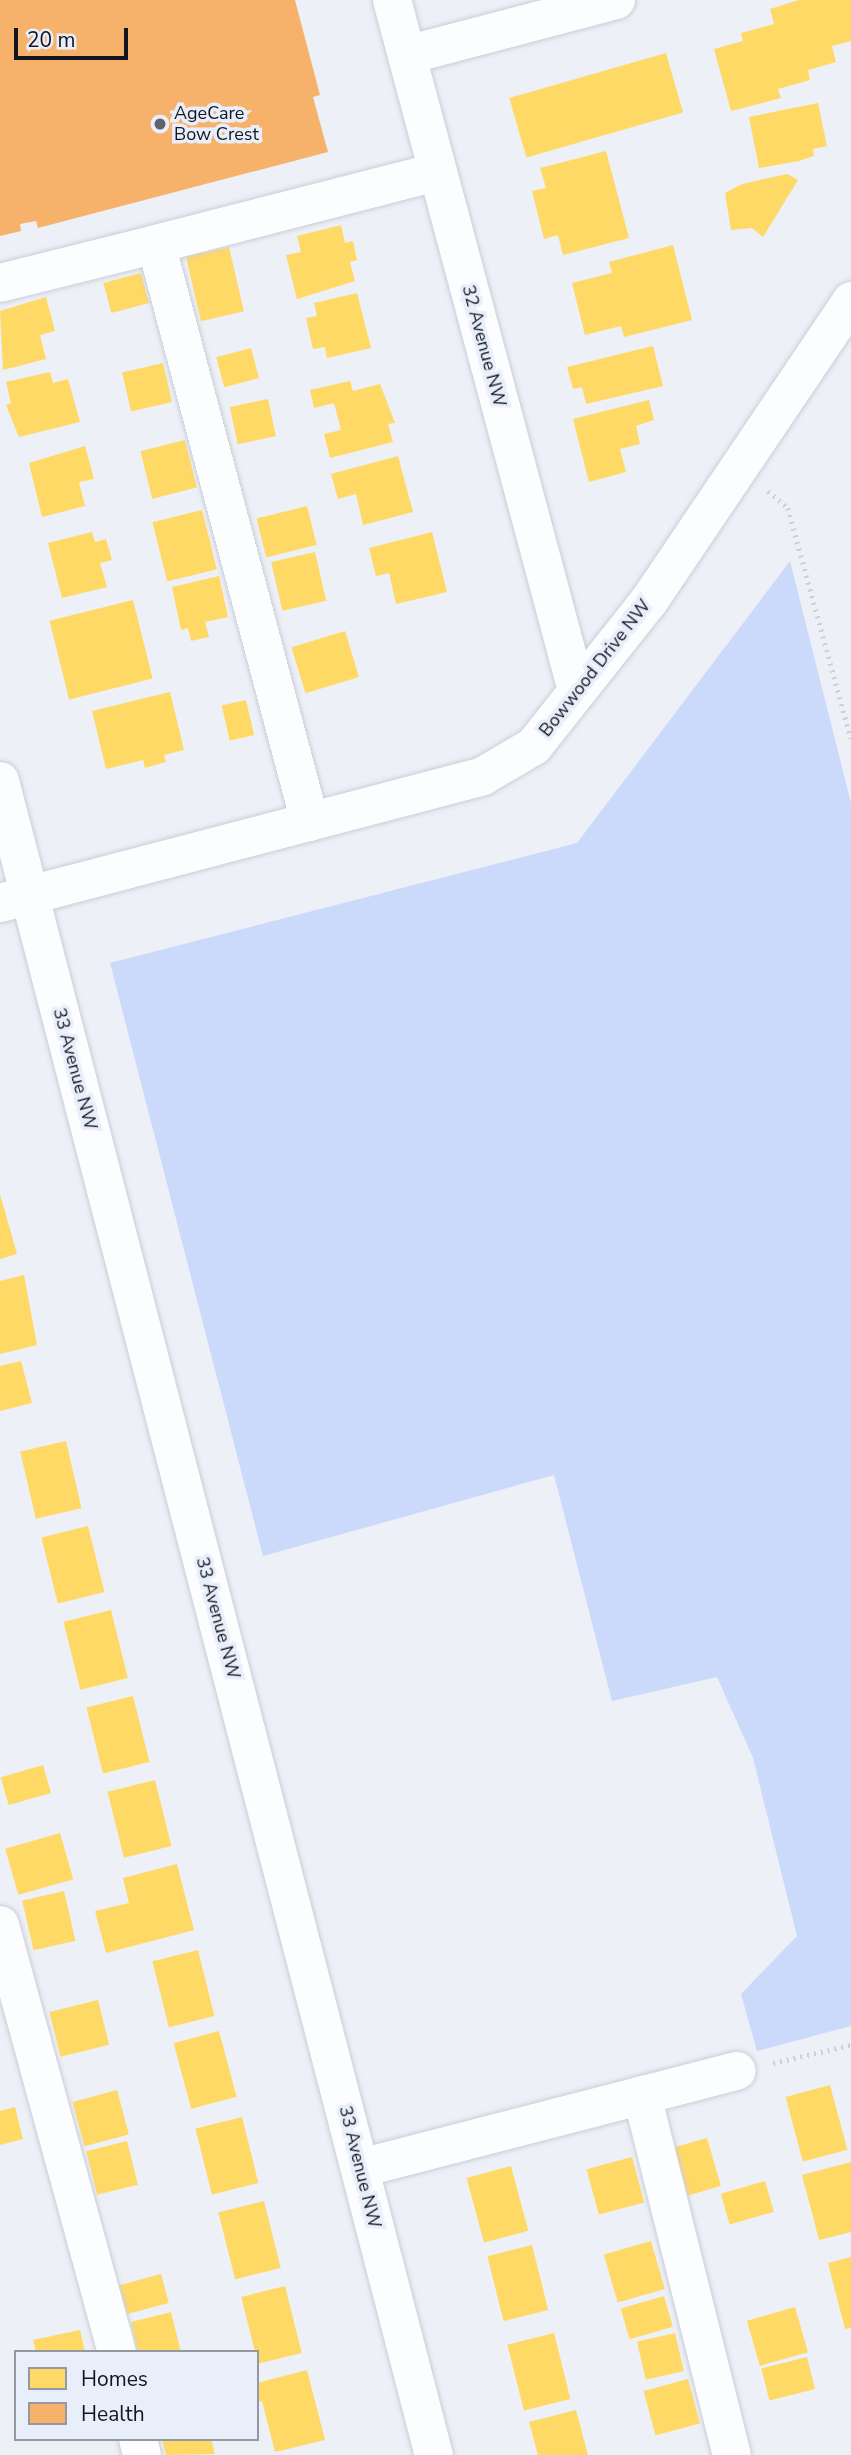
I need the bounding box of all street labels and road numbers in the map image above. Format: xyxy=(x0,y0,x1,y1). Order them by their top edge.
street label: 32 Avenue NW xyxy=(457,283,511,409)
street label: Bowwood Drive NW xyxy=(535,595,655,741)
street label: 33 Avenue NW xyxy=(48,1006,102,1132)
street label: 33 Avenue NW xyxy=(191,1555,245,1681)
street label: 33 Avenue NW xyxy=(334,2104,386,2230)

